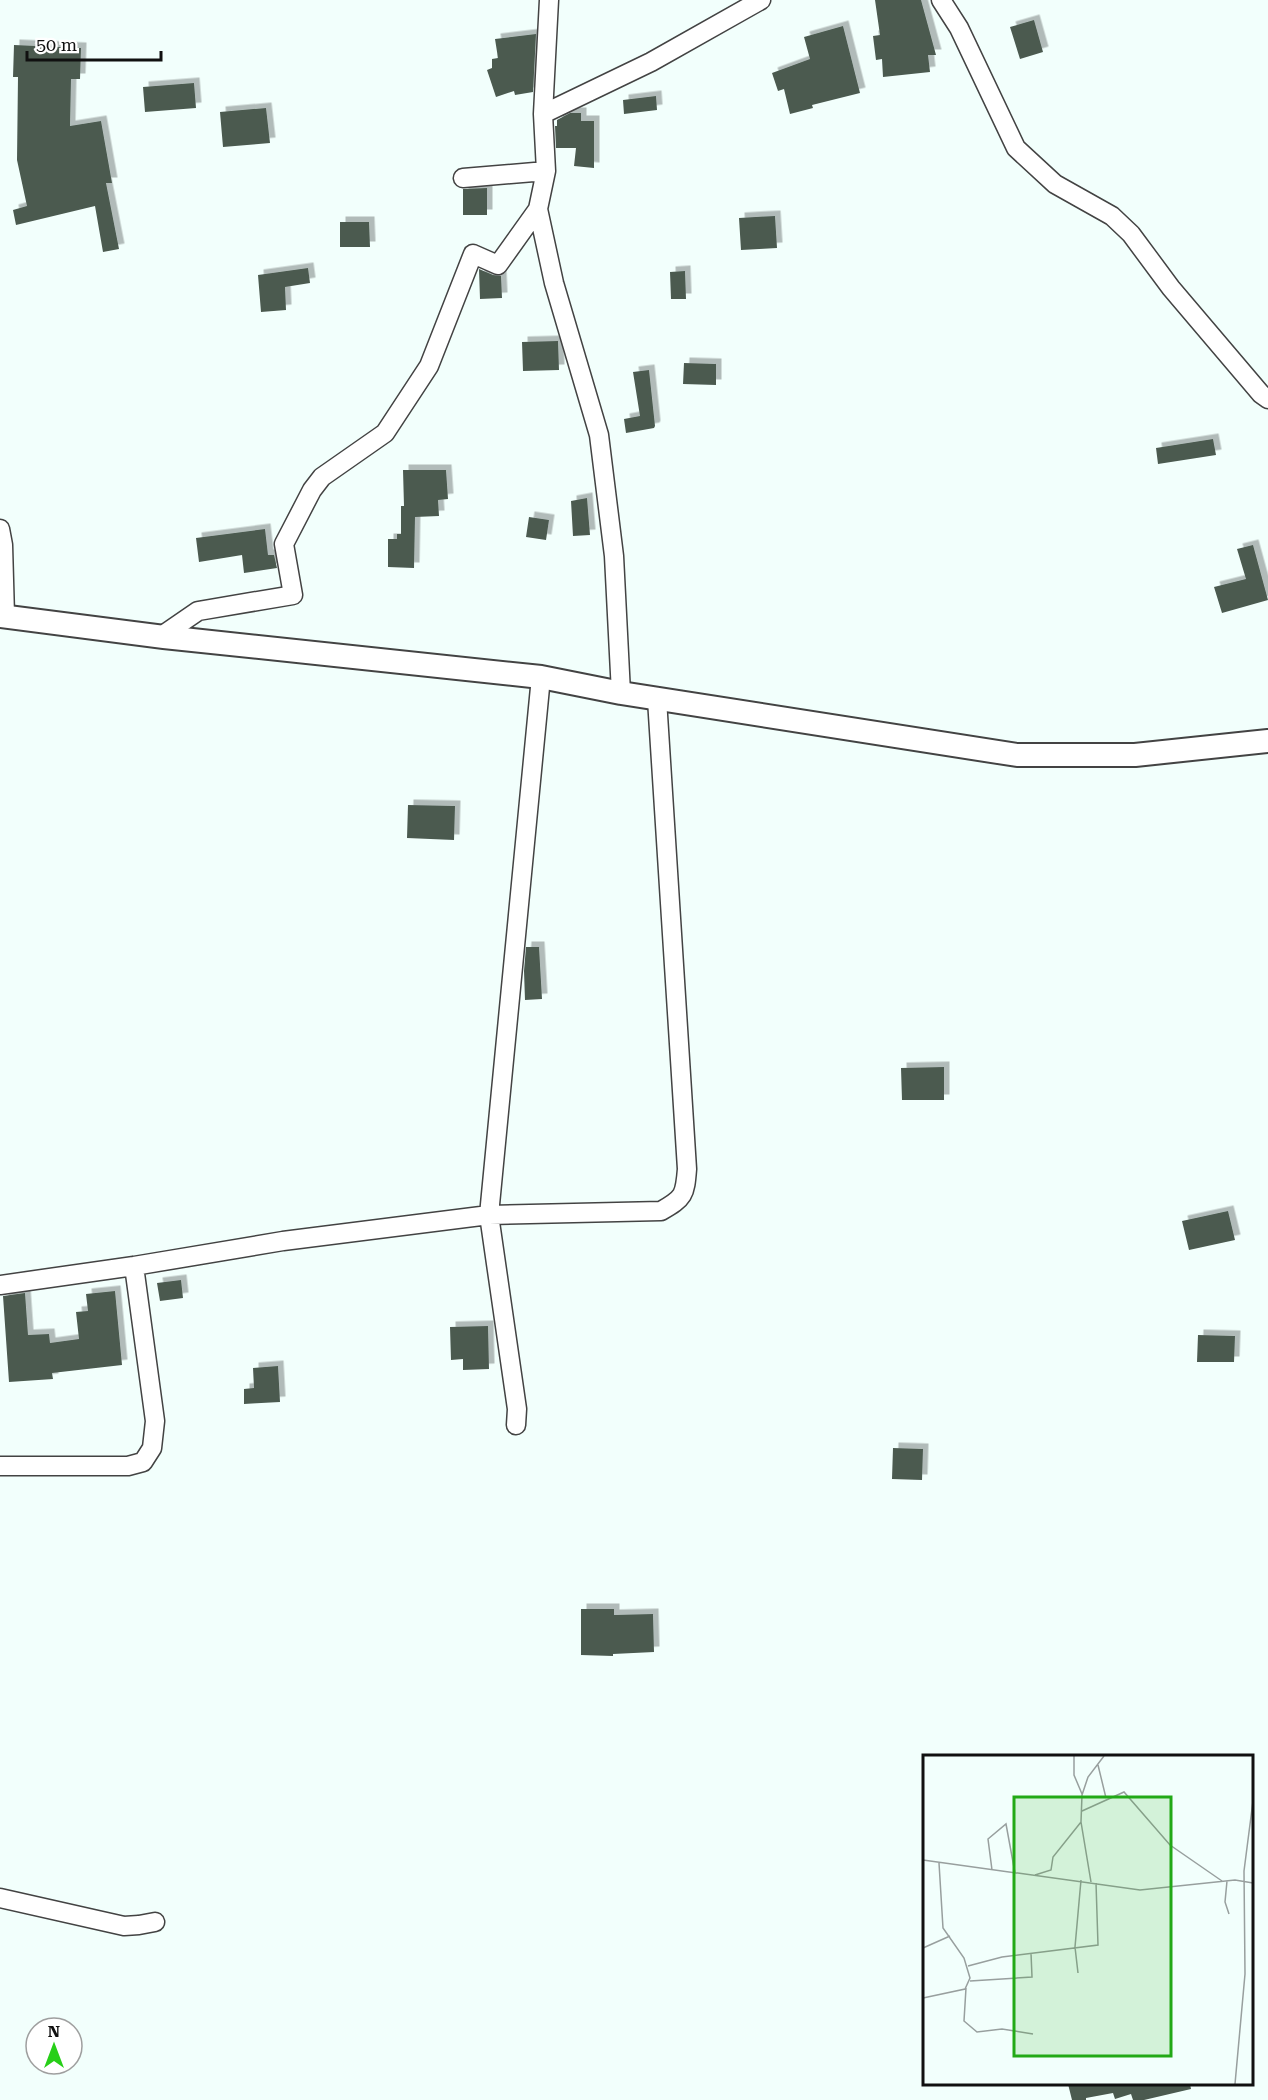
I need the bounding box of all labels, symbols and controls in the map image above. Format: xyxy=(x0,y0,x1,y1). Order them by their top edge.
scale bar xyxy=(27,24,160,62)
text: 50 m xyxy=(36,34,77,55)
inset map xyxy=(923,1755,1253,2085)
north arrow xyxy=(24,2016,84,2076)
text: N xyxy=(48,2022,60,2041)

